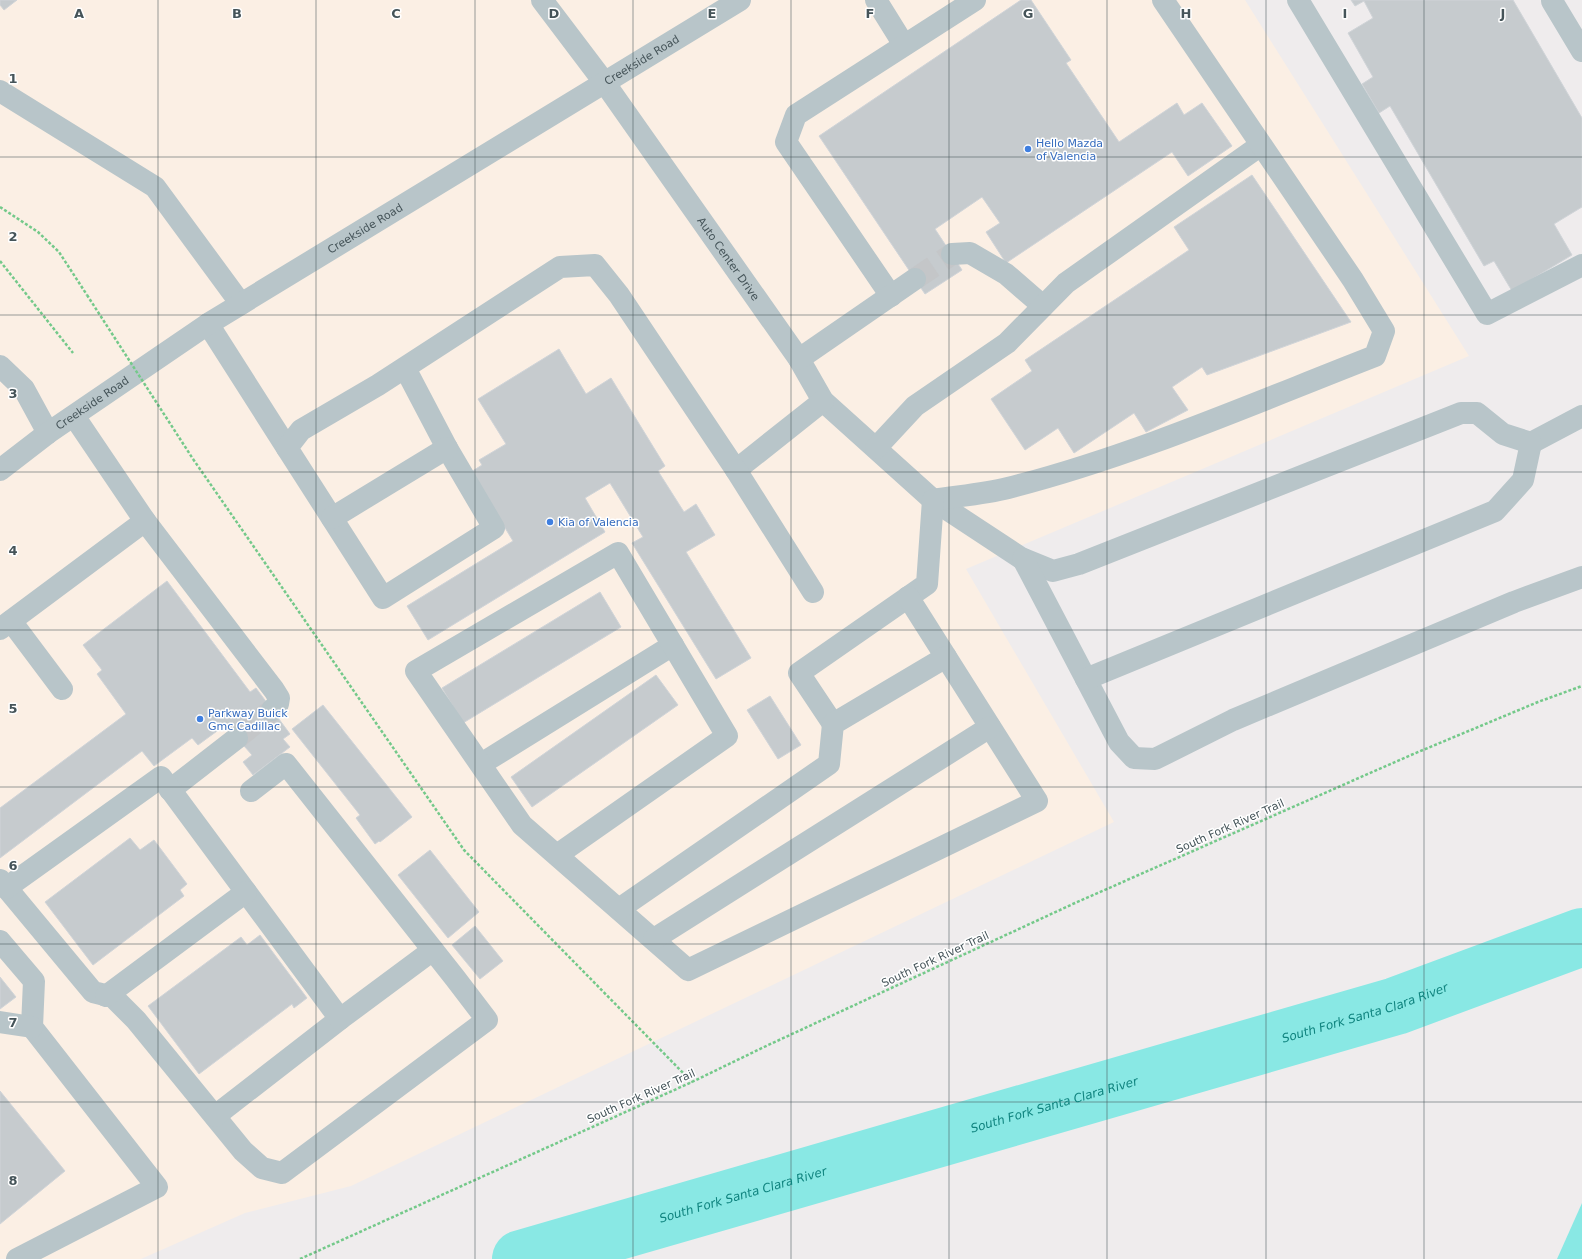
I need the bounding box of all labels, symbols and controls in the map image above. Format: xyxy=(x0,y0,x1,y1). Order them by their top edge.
text: A xyxy=(74,6,84,21)
text: B xyxy=(232,6,242,21)
text: C xyxy=(391,6,401,21)
text: D xyxy=(549,6,560,21)
text: E xyxy=(708,6,716,21)
text: F xyxy=(866,6,874,21)
text: G xyxy=(1023,6,1033,21)
text: H xyxy=(1181,6,1191,21)
text: I xyxy=(1343,6,1347,21)
text: J xyxy=(1500,6,1505,21)
street label: Creekside Road xyxy=(602,32,682,88)
text: 1 xyxy=(8,71,18,86)
place label: Hello Mazda of Valencia xyxy=(1036,137,1103,163)
marker: Hello Mazda of Valencia xyxy=(1023,144,1033,154)
street label: Creekside Road xyxy=(325,201,405,257)
street label: Auto Center Drive xyxy=(694,215,762,303)
text: 2 xyxy=(8,229,18,244)
street label: Creekside Road xyxy=(53,374,131,433)
text: 3 xyxy=(8,386,18,401)
place label: Kia of Valencia xyxy=(558,516,639,529)
marker: Kia of Valencia xyxy=(545,517,555,527)
text: 4 xyxy=(8,543,18,558)
text: 5 xyxy=(8,701,18,716)
place label: Parkway Buick Gmc Cadillac xyxy=(208,707,288,733)
marker: Parkway Buick Gmc Cadillac xyxy=(195,714,205,724)
street label: South Fork River Trail xyxy=(1174,797,1286,856)
text: 6 xyxy=(8,858,18,873)
street label: South Fork River Trail xyxy=(879,929,991,990)
water label: South Fork Santa Clara River xyxy=(1280,980,1451,1046)
text: 7 xyxy=(8,1015,18,1030)
street label: South Fork River Trail xyxy=(585,1067,697,1126)
water label: South Fork Santa Clara River xyxy=(969,1074,1140,1136)
water label: South Fork Santa Clara River xyxy=(658,1164,829,1226)
text: 8 xyxy=(8,1173,18,1188)

